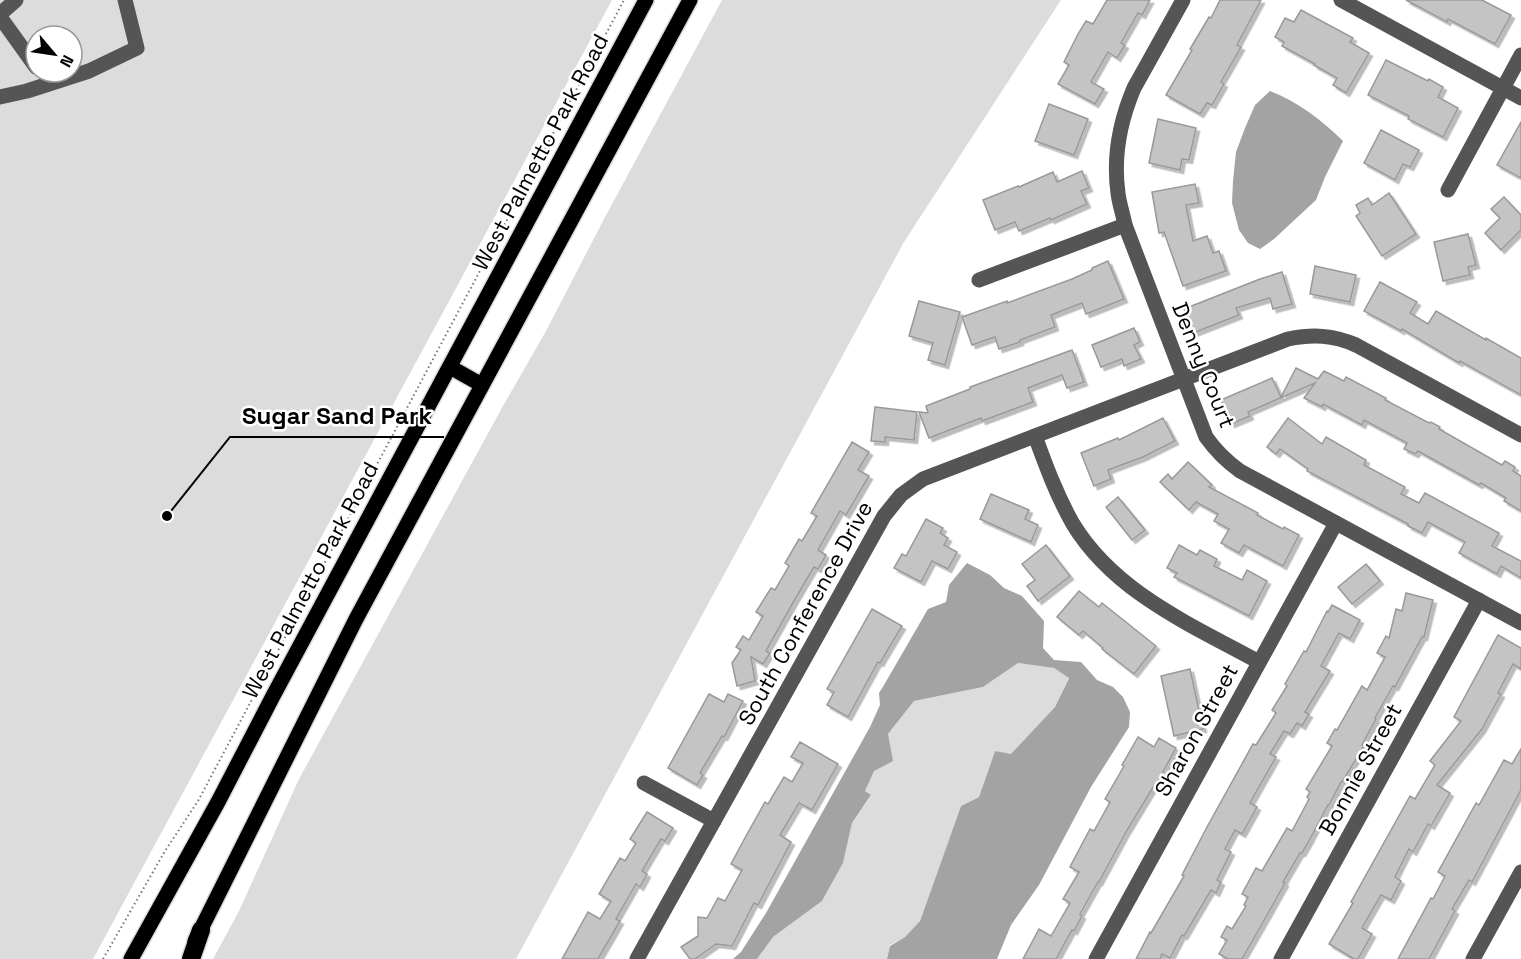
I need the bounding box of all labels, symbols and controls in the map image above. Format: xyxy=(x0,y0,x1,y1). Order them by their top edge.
north arrow xyxy=(24,24,84,84)
street label: West Palmetto Park Road xyxy=(466,29,614,275)
text: N xyxy=(55,51,78,71)
street label: Denny Court xyxy=(1166,298,1242,432)
callout: Sugar Sand Park xyxy=(230,395,444,437)
text: Sugar Sand Park xyxy=(242,400,432,431)
street label: West Palmetto Park Road xyxy=(236,457,384,703)
street label: South Conference Drive xyxy=(732,496,878,730)
street label: Sharon Street xyxy=(1148,659,1244,801)
street label: Bonnie Street xyxy=(1312,698,1408,840)

